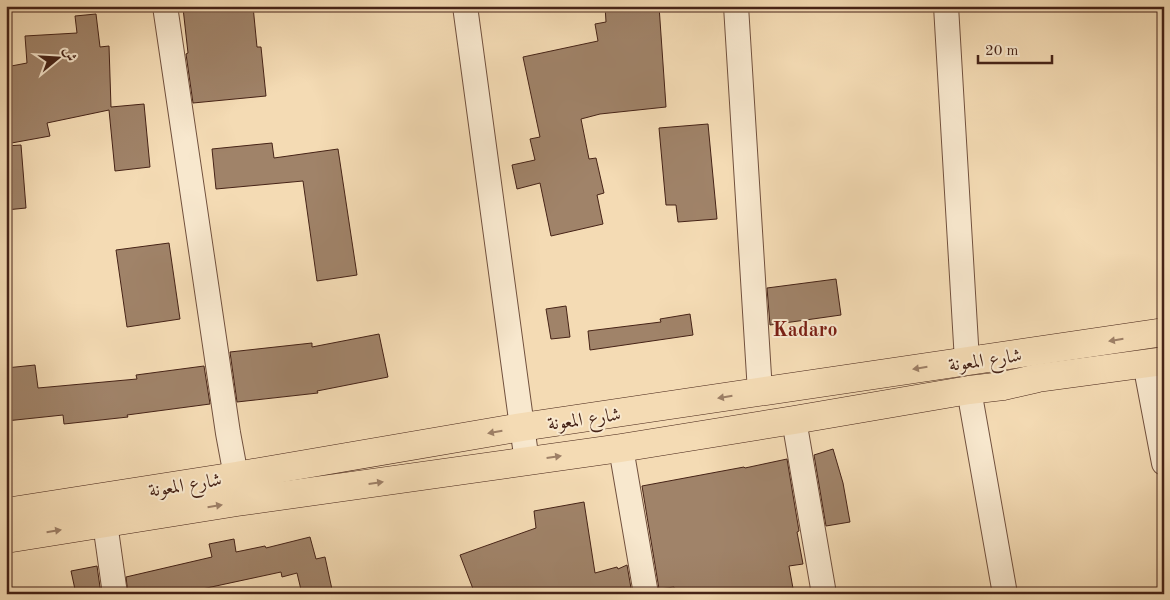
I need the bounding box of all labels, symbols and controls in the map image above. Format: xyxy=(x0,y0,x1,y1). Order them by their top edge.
north arrow xyxy=(32,32,82,82)
scale bar xyxy=(978,32,1051,64)
text: 20 m xyxy=(985,44,1019,59)
text: ش xyxy=(61,46,78,63)
district label: Kadaro xyxy=(772,321,838,341)
one-way arrow xyxy=(1107,336,1123,344)
street label: شارع المعونة xyxy=(948,347,1024,380)
one-way arrow xyxy=(912,364,928,372)
one-way arrow xyxy=(716,394,732,402)
street label: شارع المعونة xyxy=(547,406,623,439)
one-way arrow xyxy=(487,428,503,436)
one-way arrow xyxy=(546,453,562,461)
street label: شارع المعونة xyxy=(148,471,224,506)
one-way arrow xyxy=(368,478,384,486)
one-way arrow xyxy=(207,501,223,509)
one-way arrow xyxy=(47,527,63,535)

